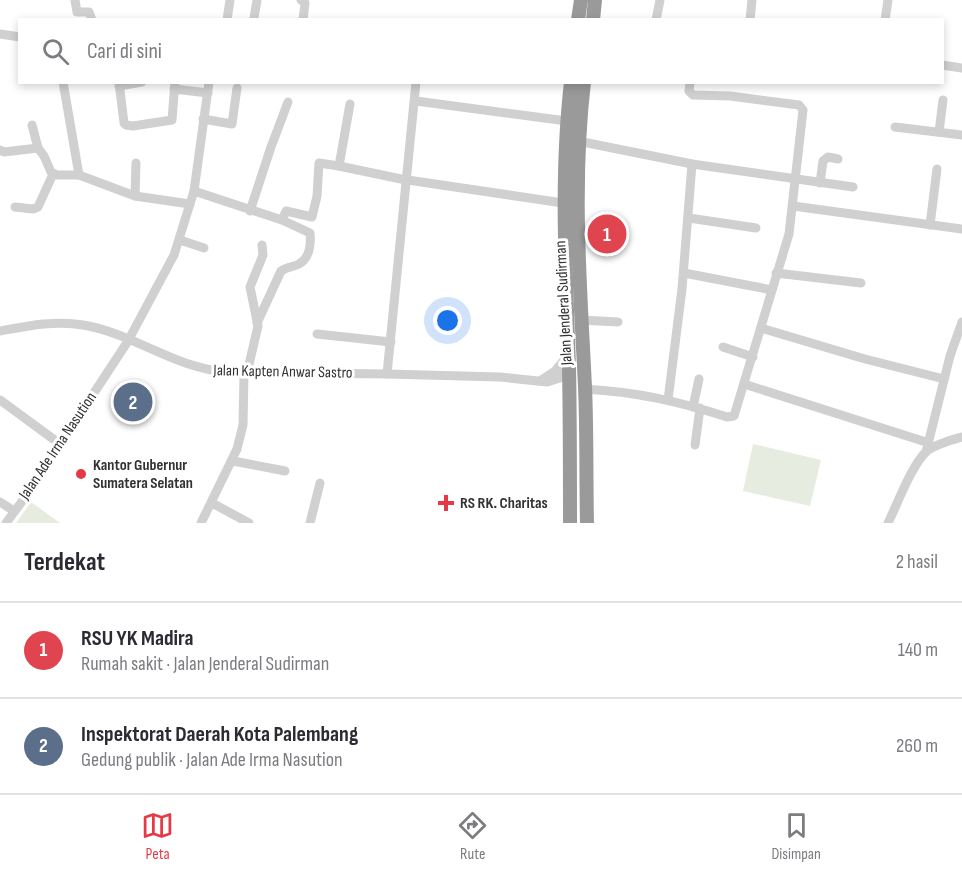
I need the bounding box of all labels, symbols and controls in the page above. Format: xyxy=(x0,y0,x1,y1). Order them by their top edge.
search box xyxy=(18,18,944,84)
icon: search xyxy=(39,35,72,68)
text: Cari di sini xyxy=(87,38,162,65)
pin: 1 xyxy=(588,212,626,256)
street label: Jalan Jenderal Sudirman xyxy=(551,240,577,367)
your location xyxy=(433,306,462,335)
street label: Jalan Kapten Anwar Sastro xyxy=(212,361,353,383)
pin: 2 xyxy=(114,380,152,424)
street label: Jalan Ade Irma Nasution xyxy=(15,389,101,504)
place label: Kantor Gubernur Sumatera Selatan xyxy=(93,456,193,493)
marker: Kantor Gubernur Sumatera Selatan xyxy=(74,467,88,481)
marker: RS RK. Charitas xyxy=(437,494,455,512)
place label: RS RK. Charitas xyxy=(460,494,548,513)
text: Terdekat xyxy=(24,547,105,578)
text: 2 hasil xyxy=(896,550,938,574)
text: RSU YK Madira xyxy=(81,625,193,652)
text: 1 xyxy=(40,638,47,662)
text: 140 m xyxy=(898,638,938,662)
text: Rumah sakit · Jalan Jenderal Sudirman xyxy=(81,652,329,676)
text: Inspektorat Daerah Kota Palembang xyxy=(81,721,358,748)
text: 2 xyxy=(39,734,48,758)
text: 260 m xyxy=(896,734,938,758)
text: Gedung publik · Jalan Ade Irma Nasution xyxy=(81,748,343,772)
tab: Peta xyxy=(141,809,174,864)
tab: Rute xyxy=(456,809,489,864)
tab: Disimpan xyxy=(771,809,821,864)

